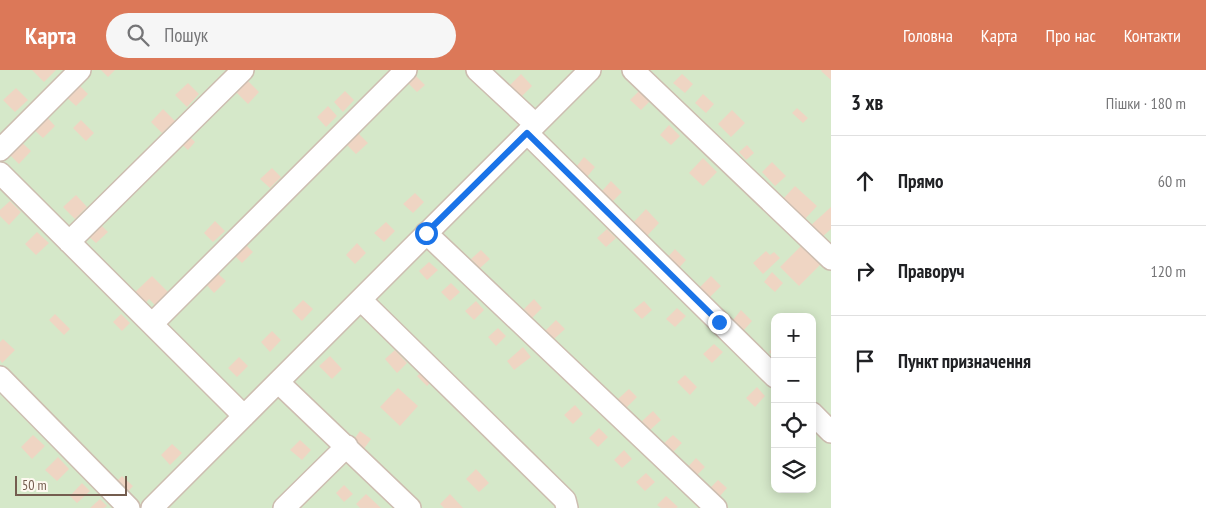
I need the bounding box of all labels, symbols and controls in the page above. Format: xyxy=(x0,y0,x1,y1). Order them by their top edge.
search box xyxy=(106,13,456,58)
text: Карта xyxy=(25,20,76,51)
icon: search xyxy=(124,21,152,49)
text: Пошук xyxy=(164,23,208,47)
text: Головна xyxy=(903,24,953,47)
text: Карта xyxy=(981,24,1018,47)
text: Про нас xyxy=(1046,24,1096,47)
text: Контакти xyxy=(1124,24,1181,47)
text: 3 хв xyxy=(851,89,883,116)
text: Пішки · 180 m xyxy=(1106,93,1186,113)
icon: ahead xyxy=(851,167,879,195)
text: Прямо xyxy=(898,169,943,193)
text: 60 m xyxy=(1158,171,1186,191)
route start xyxy=(415,222,438,245)
icon: right xyxy=(851,257,879,285)
text: Праворуч xyxy=(898,259,965,283)
text: 120 m xyxy=(1151,261,1186,281)
route end xyxy=(708,311,731,334)
map controls xyxy=(771,313,816,493)
button: + xyxy=(771,313,816,358)
icon: arrive xyxy=(851,347,879,375)
text: Пункт призначення xyxy=(898,349,1031,373)
button: − xyxy=(771,358,816,403)
button: locate xyxy=(771,403,816,448)
button: layers xyxy=(771,448,816,493)
scale bar xyxy=(15,473,128,496)
text: 50 m xyxy=(22,476,47,494)

